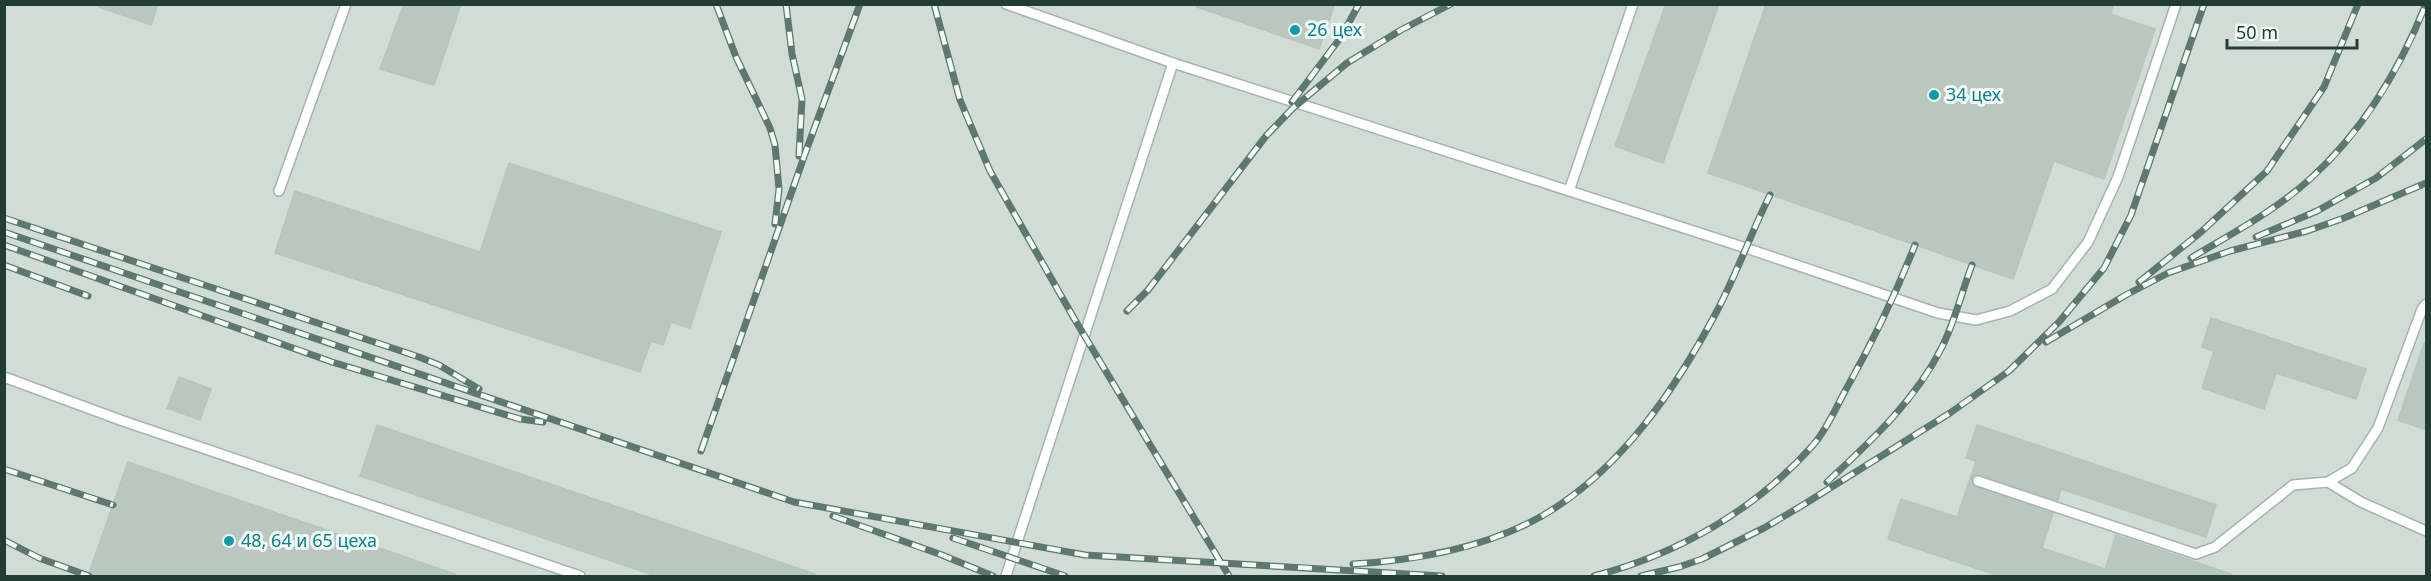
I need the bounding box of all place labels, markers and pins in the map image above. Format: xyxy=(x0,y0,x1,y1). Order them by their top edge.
place label: 26 цех xyxy=(1307,17,1363,41)
marker: 26 цех xyxy=(1288,23,1302,37)
place label: 34 цех xyxy=(1946,82,2002,106)
marker: 34 цех xyxy=(1927,88,1941,102)
place label: 48, 64 и 65 цеха xyxy=(241,528,377,552)
marker: 48, 64 и 65 цеха xyxy=(222,534,236,548)

